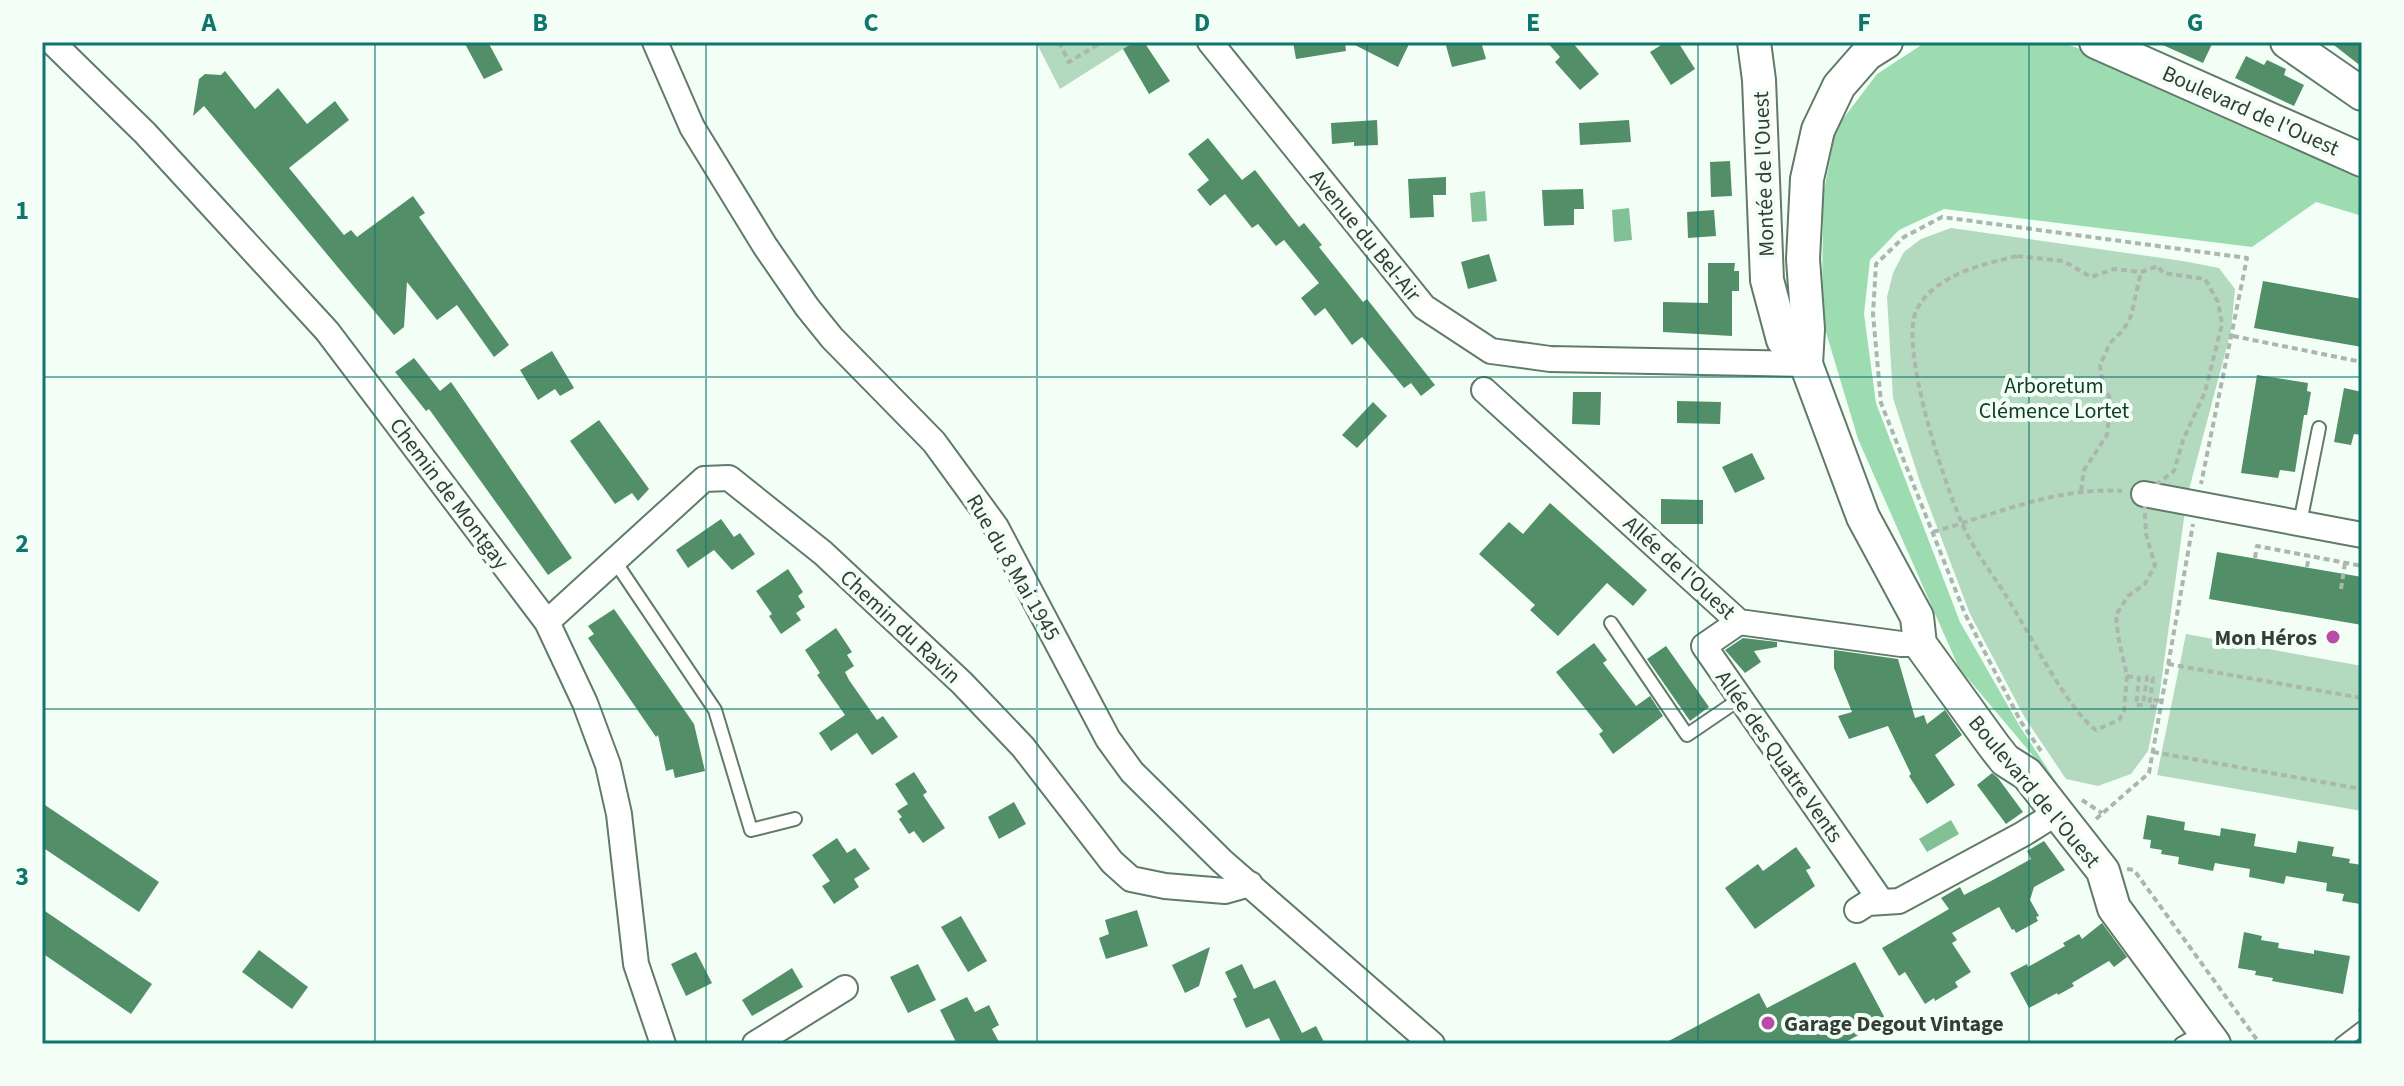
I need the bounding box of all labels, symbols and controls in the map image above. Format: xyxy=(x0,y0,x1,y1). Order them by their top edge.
text: A xyxy=(201,4,218,41)
text: B xyxy=(532,4,548,41)
text: C xyxy=(863,4,879,41)
text: D xyxy=(1194,4,1210,41)
text: E xyxy=(1526,4,1540,41)
text: F xyxy=(1857,4,1871,41)
text: G xyxy=(2187,4,2203,41)
street label: Boulevard de l'Ouest xyxy=(2157,58,2345,165)
street label: Montée de l'Ouest xyxy=(1745,90,1783,257)
street label: Avenue du Bel-Air xyxy=(1302,163,1429,309)
text: 1 xyxy=(15,192,29,229)
park label: Arboretum Clémence Lortet xyxy=(1979,370,2130,427)
street label: Chemin de Montgay xyxy=(382,411,517,577)
street label: Rue du 8 Mai 1945 xyxy=(958,488,1068,647)
street label: Allée de l'Ouest xyxy=(1616,508,1743,627)
text: 2 xyxy=(15,525,29,562)
street label: Chemin du Ravin xyxy=(833,562,968,691)
place label: Mon Héros xyxy=(2214,622,2317,654)
marker: Mon Héros xyxy=(2324,628,2342,646)
street label: Allée des Quatre Vents xyxy=(1708,664,1851,849)
street label: Boulevard de l'Ouest xyxy=(1961,708,2108,875)
text: 3 xyxy=(15,858,29,895)
place label: Garage Degout Vintage xyxy=(1784,1008,2004,1040)
marker: Garage Degout Vintage xyxy=(1759,1014,1777,1032)

